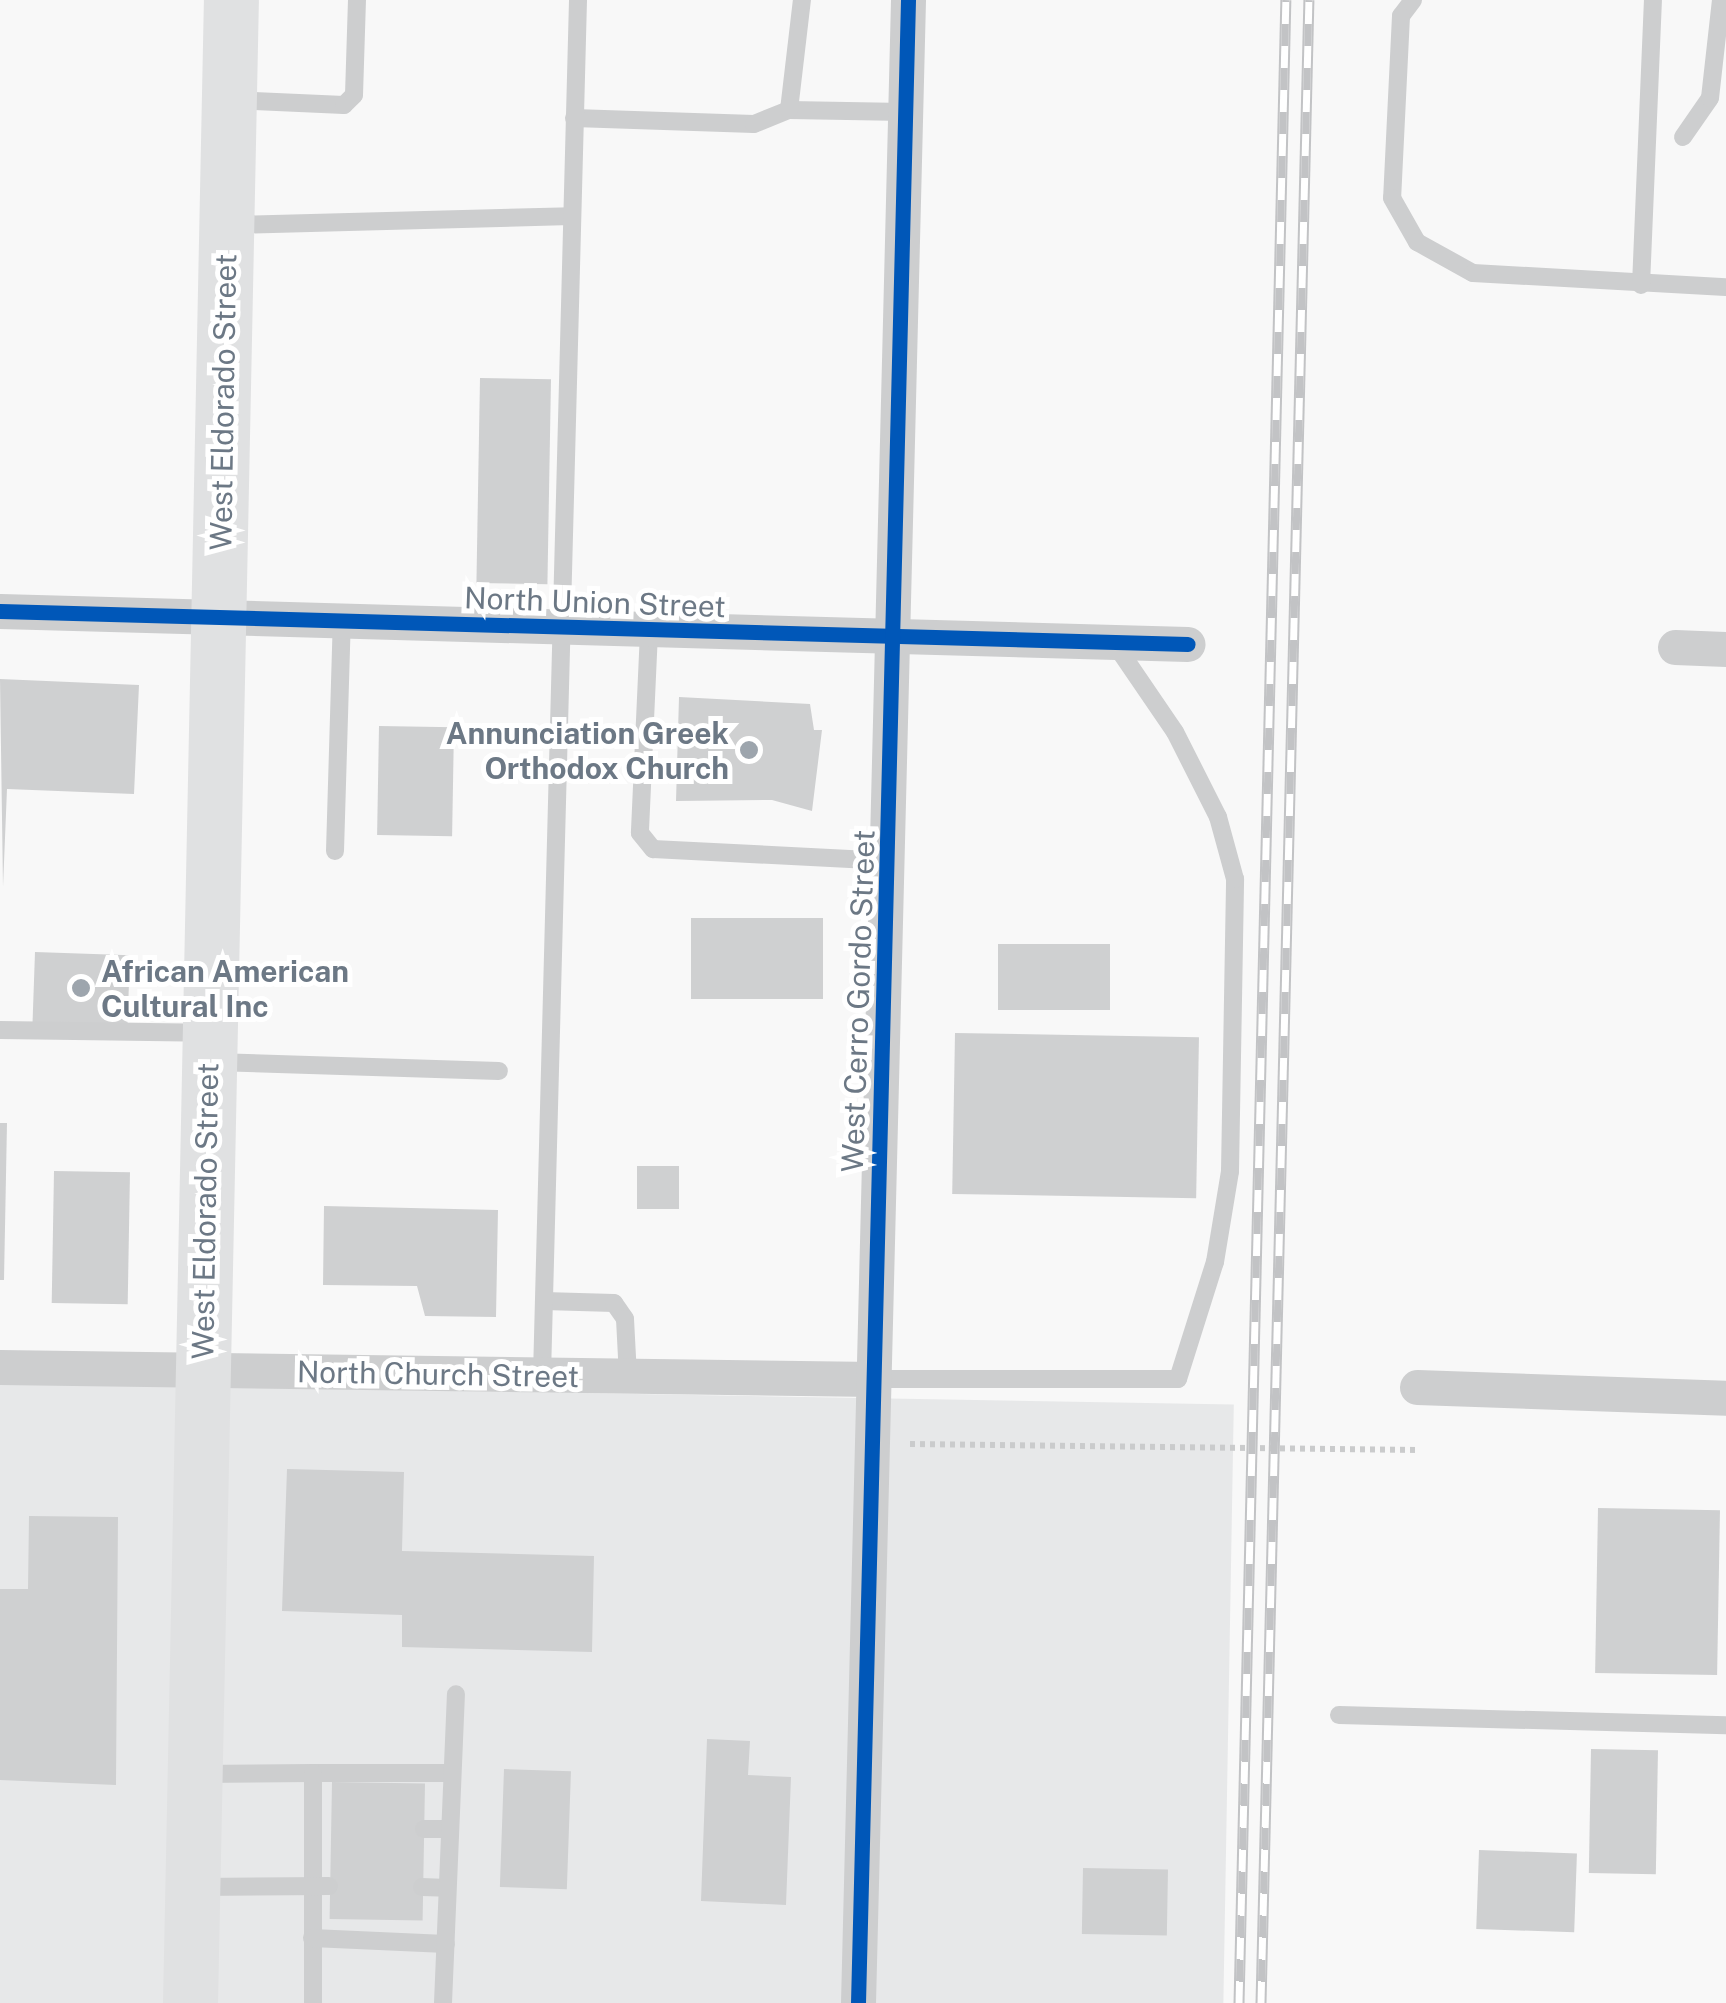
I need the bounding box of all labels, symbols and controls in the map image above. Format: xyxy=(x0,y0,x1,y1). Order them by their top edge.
street label: West Eldorado Street xyxy=(202,253,244,551)
street label: North Union Street xyxy=(464,579,726,625)
place label: Annunciation Greek Orthodox Church xyxy=(446,715,729,786)
marker: Annunciation Greek Orthodox Church xyxy=(738,739,760,761)
street label: West Cerro Gordo Street xyxy=(834,829,882,1173)
place label: African American Cultural Inc xyxy=(101,953,349,1024)
marker: African American Cultural Inc xyxy=(70,977,92,999)
street label: West Eldorado Street xyxy=(184,1062,226,1360)
street label: North Church Street xyxy=(297,1354,579,1394)

